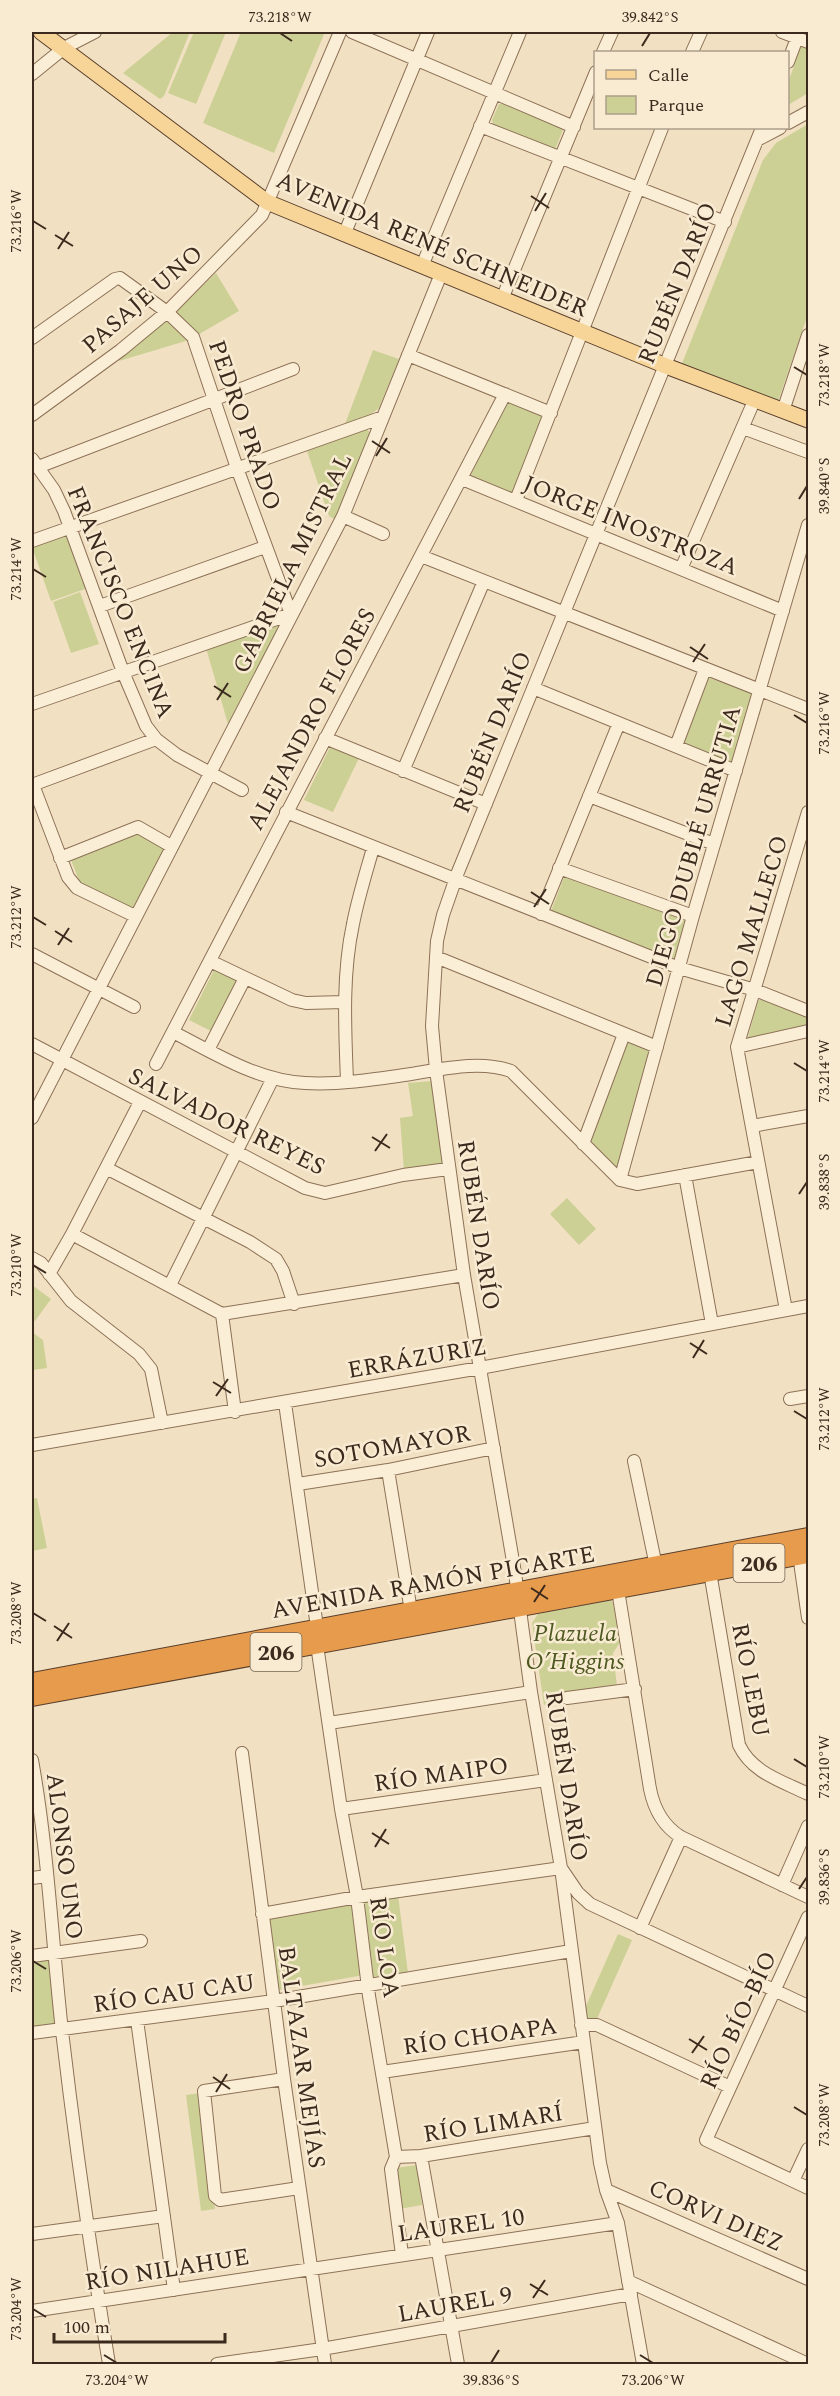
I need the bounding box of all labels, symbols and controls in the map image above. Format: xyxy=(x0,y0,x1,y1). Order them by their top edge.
text: 73.218°W xyxy=(248,6,312,29)
text: 39.842°S xyxy=(622,6,678,29)
legend xyxy=(594,51,789,129)
text: Calle xyxy=(648,62,689,89)
text: Parque xyxy=(648,92,704,119)
street label: AVENIDA RENÉ SCHNEIDER xyxy=(270,163,593,327)
text: 73.216°W xyxy=(5,189,28,253)
street label: RUBÉN DARÍO xyxy=(629,197,727,370)
street label: PASAJE UNO xyxy=(74,237,211,363)
street label: PEDRO PRADO xyxy=(198,335,290,515)
text: 73.218°W xyxy=(813,343,836,407)
street label: GABRIELA MISTRAL xyxy=(224,447,362,680)
text: 39.840°S xyxy=(813,458,836,514)
street label: JORGE INOSTROZA xyxy=(517,466,744,586)
street label: FRANCISCO ENCINA xyxy=(57,481,183,724)
text: 73.214°W xyxy=(5,537,28,601)
street label: ALEJANDRO FLORES xyxy=(238,602,386,837)
street label: RUBÉN DARÍO xyxy=(444,646,542,819)
text: 73.216°W xyxy=(813,691,836,755)
street label: DIEGO DUBLÉ URRUTIA xyxy=(637,701,751,991)
street label: LAGO MALLECO xyxy=(706,831,798,1032)
text: 73.212°W xyxy=(5,885,28,949)
text: 73.214°W xyxy=(813,1039,836,1103)
street label: SALVADOR REYES xyxy=(122,1059,331,1185)
street label: RUBÉN DARÍO xyxy=(447,1137,509,1313)
text: 39.838°S xyxy=(813,1154,836,1210)
text: 73.210°W xyxy=(5,1233,28,1297)
street label: ERRÁZURIZ xyxy=(345,1329,490,1389)
text: 73.212°W xyxy=(813,1387,836,1451)
street label: SOTOMAYOR xyxy=(311,1416,473,1478)
street label: AVENIDA RAMÓN PICARTE xyxy=(269,1537,598,1629)
road number: 206 xyxy=(734,1544,784,1582)
text: 73.208°W xyxy=(5,1581,28,1645)
park label: Plazuela O’Higgins xyxy=(526,1616,625,1680)
street label: RÍO LEBU xyxy=(721,1620,779,1741)
road number: 206 xyxy=(250,1633,302,1671)
street label: RUBÉN DARÍO xyxy=(535,1688,597,1864)
text: 73.210°W xyxy=(813,1735,836,1799)
street label: RÍO MAIPO xyxy=(371,1748,511,1802)
street label: ALONSO UNO xyxy=(36,1771,92,1942)
text: 39.836°S xyxy=(813,1849,836,1905)
street label: RÍO LOA xyxy=(359,1894,409,2000)
text: 73.206°W xyxy=(5,1929,28,1993)
street label: BALTAZAR MEJÍAS xyxy=(268,1944,334,2171)
street label: RÍO BÍO-BÍO xyxy=(691,1945,787,2095)
street label: RÍO CAU CAU xyxy=(91,1965,258,2023)
street label: RÍO CHOAPA xyxy=(401,2008,560,2066)
text: 73.208°W xyxy=(813,2083,836,2147)
street label: RÍO LIMARÍ xyxy=(421,2095,566,2153)
street label: CORVI DIEZ xyxy=(642,2170,789,2262)
street label: LAUREL 10 xyxy=(395,2199,527,2253)
street label: RÍO NILAHUE xyxy=(82,2239,252,2301)
text: 73.204°W xyxy=(5,2277,28,2341)
street label: LAUREL 9 xyxy=(395,2277,515,2333)
scale bar xyxy=(54,2306,225,2344)
text: 100 m xyxy=(63,2314,110,2341)
text: 73.204°W xyxy=(85,2369,149,2392)
text: 39.836°S xyxy=(463,2369,519,2392)
text: 73.206°W xyxy=(621,2369,685,2392)

